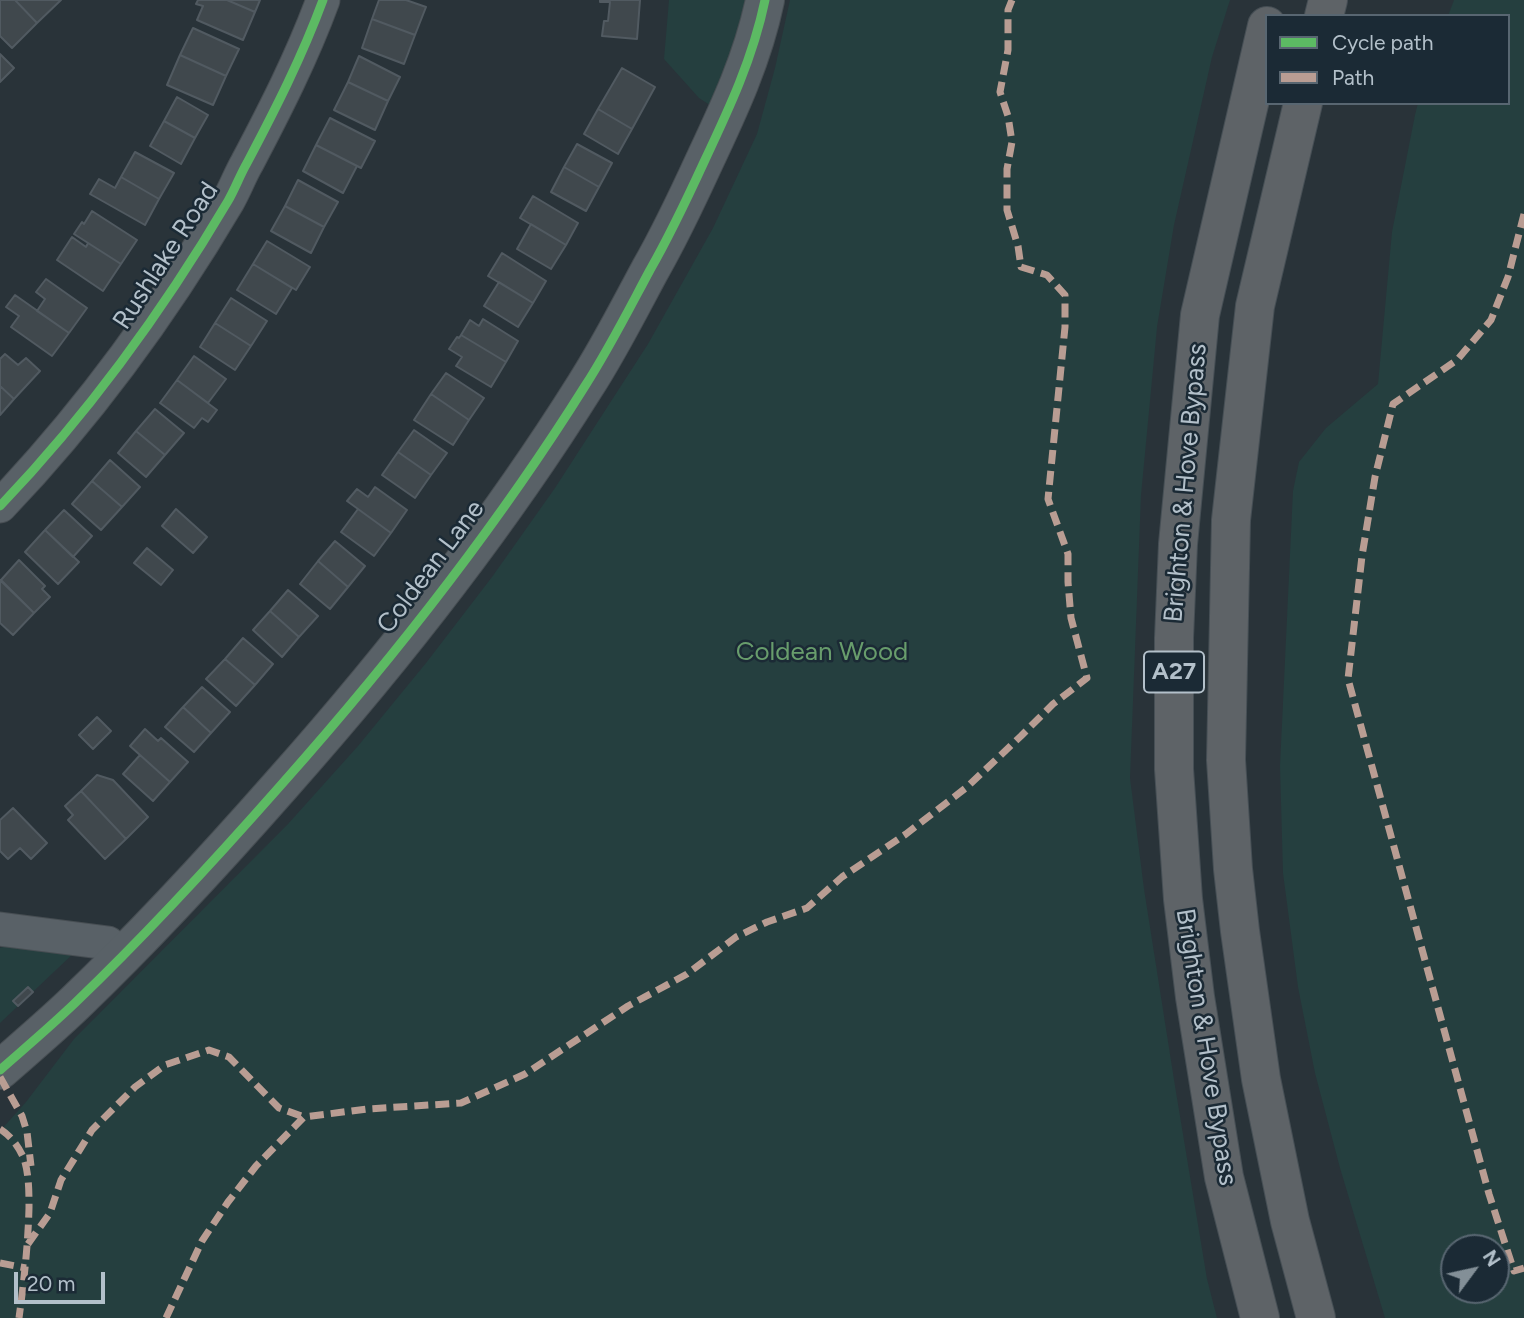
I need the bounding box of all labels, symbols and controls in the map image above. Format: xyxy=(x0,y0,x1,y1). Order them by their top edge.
legend xyxy=(1265,14,1510,105)
text: Cycle path xyxy=(1332,30,1433,55)
text: Path xyxy=(1332,65,1374,90)
street label: Rushlake Road xyxy=(107,177,225,335)
street label: Brighton & Hove Bypass xyxy=(1158,342,1214,624)
street label: Coldean Lane xyxy=(371,494,491,640)
park label: Coldean Wood xyxy=(736,636,908,668)
road number: A27 xyxy=(1144,652,1204,692)
street label: Brighton & Hove Bypass xyxy=(1169,906,1243,1188)
north arrow xyxy=(1440,1234,1510,1304)
text: N xyxy=(1478,1246,1505,1271)
scale bar xyxy=(18,1258,108,1302)
text: 20 m xyxy=(27,1271,75,1296)

